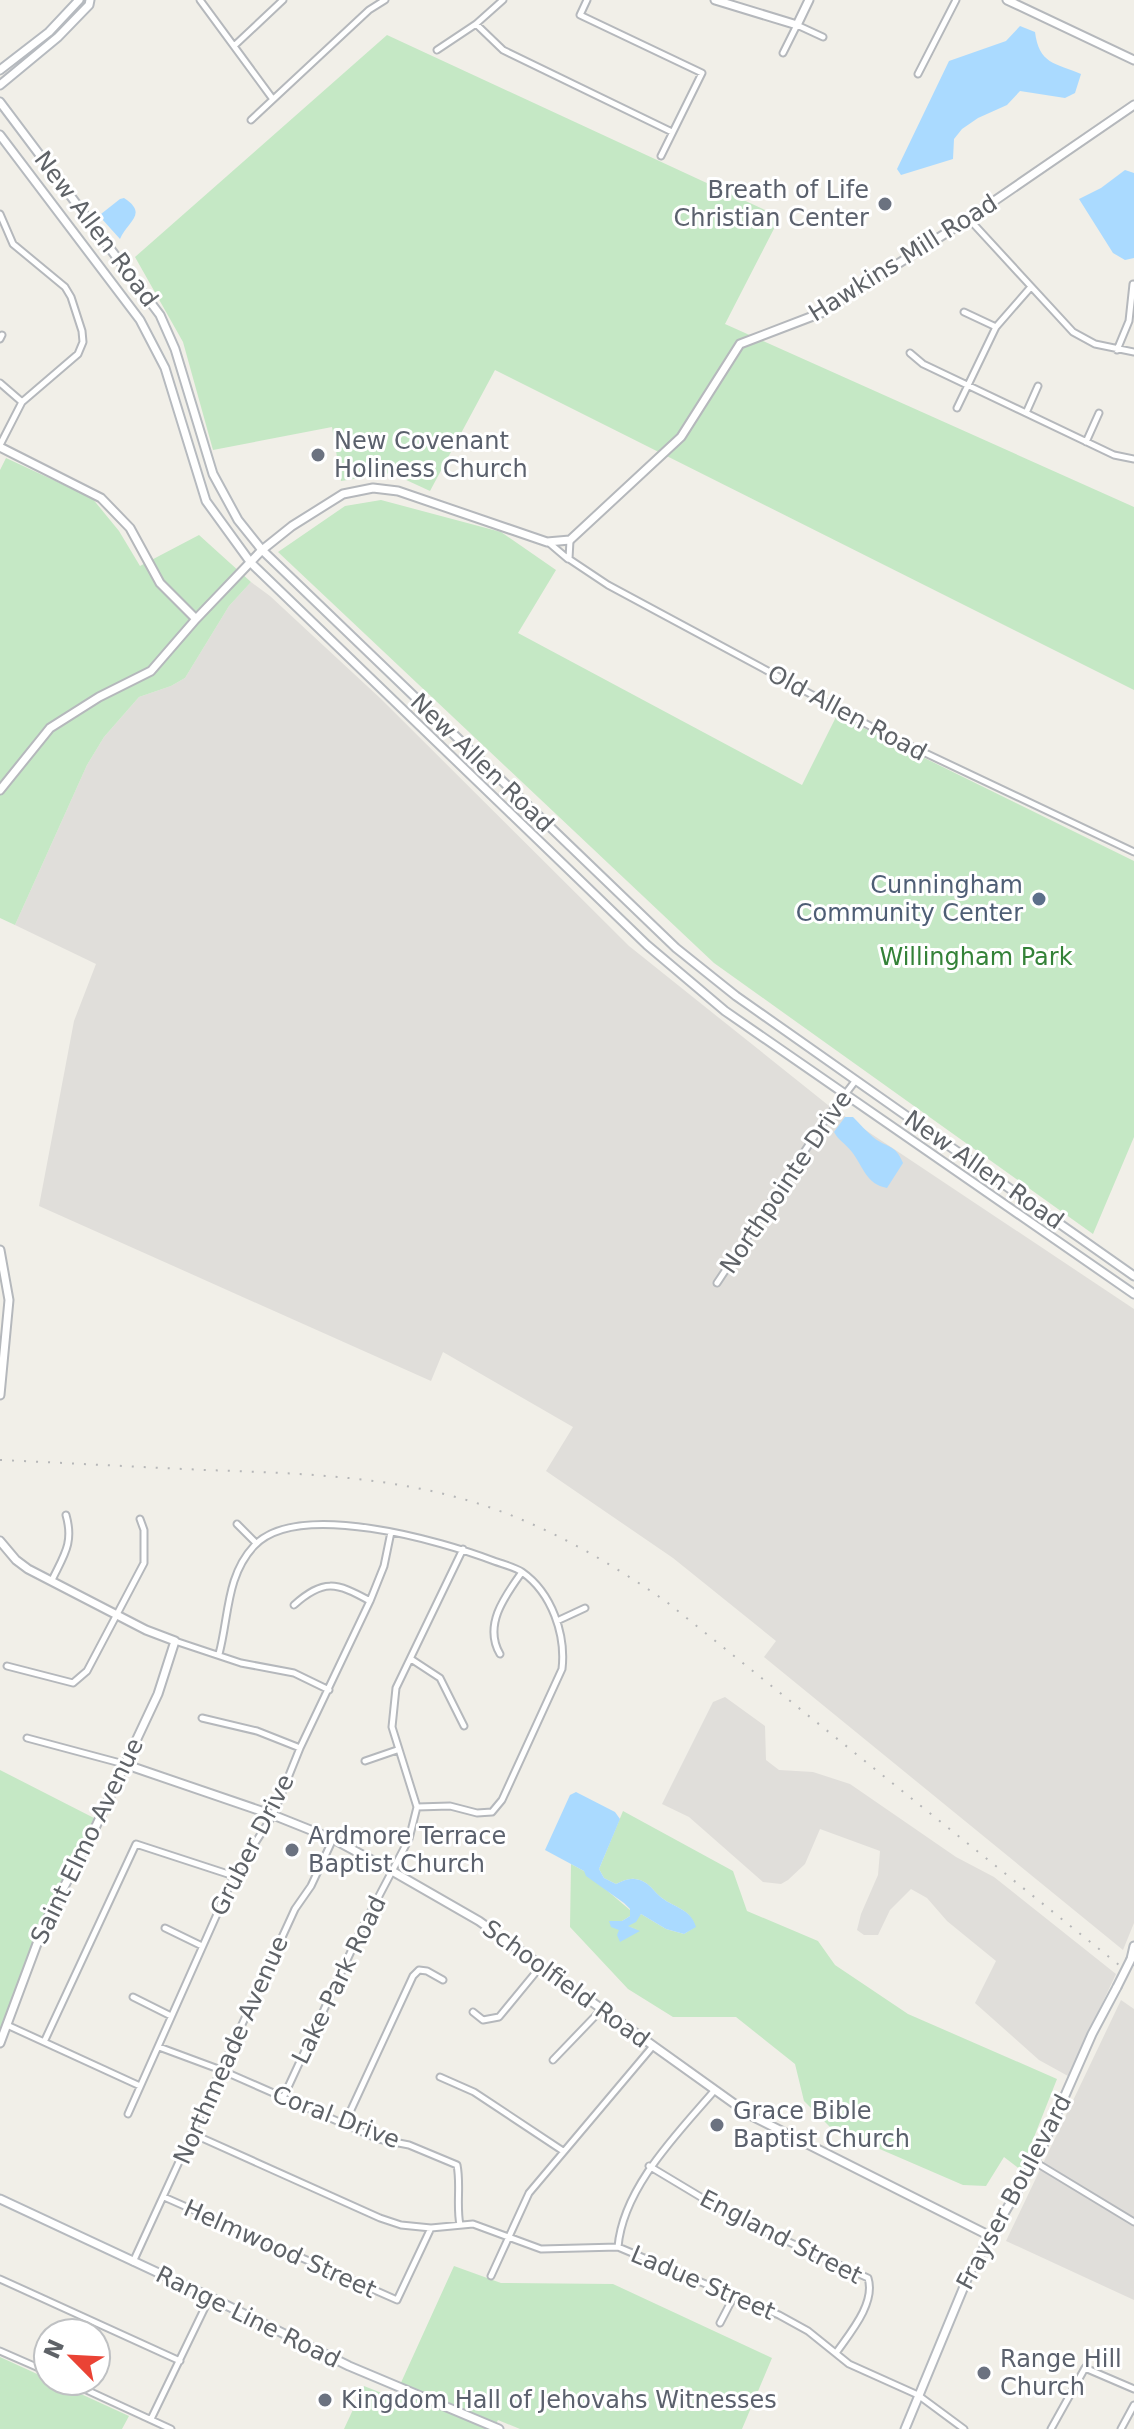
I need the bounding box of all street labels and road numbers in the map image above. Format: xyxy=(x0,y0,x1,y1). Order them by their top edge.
street label: New Allen Road xyxy=(28,146,164,312)
street label: Hawkins Mill Road xyxy=(804,189,1002,327)
street label: Old Allen Road xyxy=(763,659,931,767)
street label: New Allen Road xyxy=(405,688,559,838)
street label: Northpointe Drive xyxy=(714,1085,858,1279)
street label: New Allen Road xyxy=(899,1105,1069,1235)
street label: Saint Elmo Avenue xyxy=(25,1733,149,1949)
street label: Gruber Drive xyxy=(204,1770,300,1920)
street label: Lake Park Road xyxy=(286,1892,392,2068)
street label: Schoolfield Road xyxy=(477,1914,655,2054)
street label: Northmeade Avenue xyxy=(168,1932,294,2168)
street label: Coral Drive xyxy=(268,2080,404,2154)
street label: Frayser Boulevard xyxy=(951,2090,1077,2294)
street label: England Street xyxy=(695,2184,867,2290)
street label: Helmwood Street xyxy=(179,2194,381,2304)
street label: Ladue Street xyxy=(627,2240,779,2326)
street label: Range Line Road xyxy=(151,2260,345,2374)

